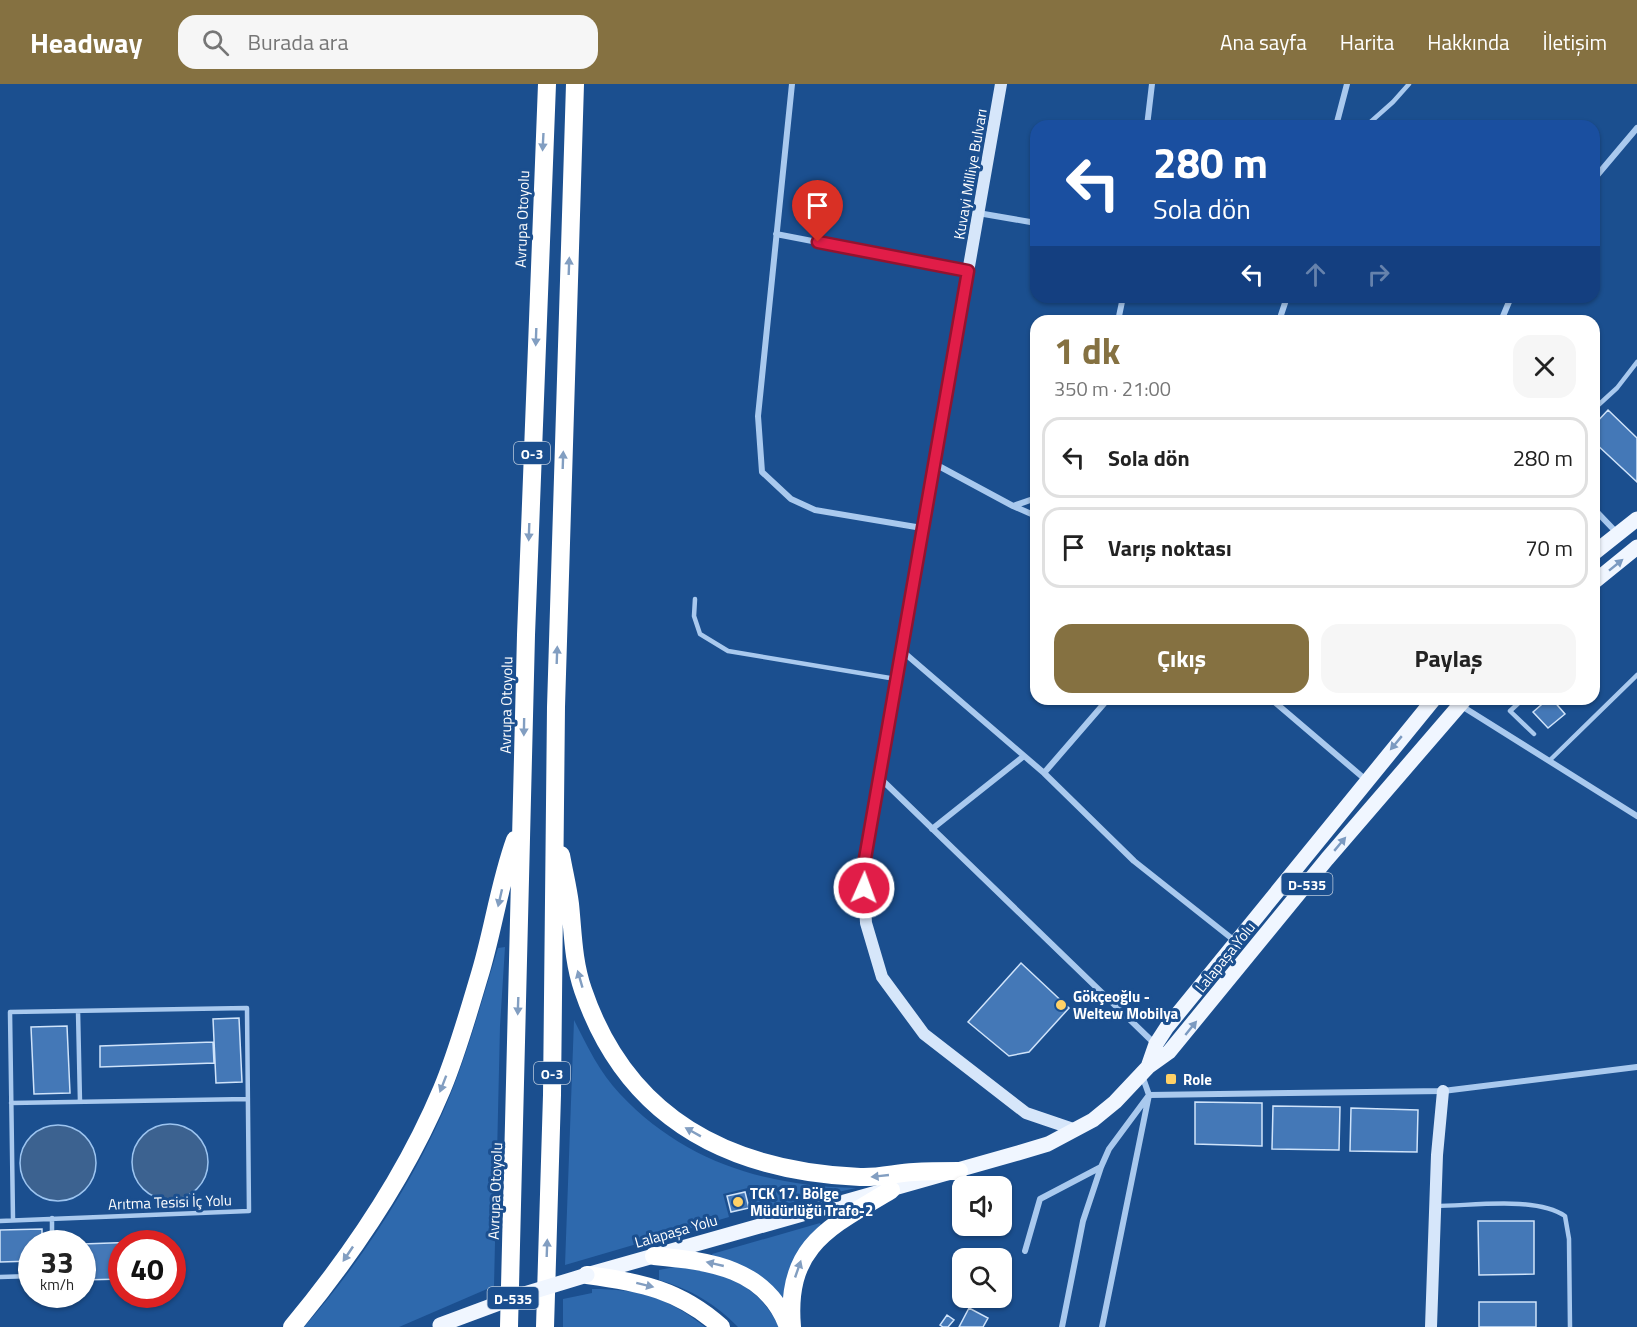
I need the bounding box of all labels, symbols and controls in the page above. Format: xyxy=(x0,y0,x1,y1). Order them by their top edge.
search box xyxy=(178,15,598,69)
text: Headway xyxy=(30,21,142,64)
text: Burada ara xyxy=(247,25,349,59)
icon: search xyxy=(199,26,232,59)
text: Ana sayfa xyxy=(1220,26,1307,58)
text: Harita xyxy=(1340,26,1394,58)
text: Hakkında xyxy=(1427,26,1510,58)
text: İletişim xyxy=(1543,26,1607,58)
street label: Kuvayi Milliye Bulvarı xyxy=(947,107,993,241)
text: 280 m xyxy=(1153,130,1268,194)
one-way arrow xyxy=(539,133,548,152)
icon: left xyxy=(1054,144,1132,222)
street label: Avrupa Otoyolu xyxy=(509,170,535,268)
pin xyxy=(792,180,843,242)
text: Sola dön xyxy=(1153,188,1251,229)
icon: arrive xyxy=(801,189,834,222)
one-way arrow xyxy=(564,256,573,275)
icon: left xyxy=(1236,258,1269,291)
icon: ahead xyxy=(1299,258,1332,291)
icon: right xyxy=(1362,258,1395,291)
text: 1 dk xyxy=(1054,323,1120,378)
one-way arrow xyxy=(531,328,541,347)
button: close xyxy=(1513,335,1576,398)
text: 350 m · 21:00 xyxy=(1054,373,1171,404)
icon: left xyxy=(1057,441,1090,474)
text: Sola dön xyxy=(1108,441,1190,475)
text: 280 m xyxy=(1513,441,1573,475)
road number: O-3 xyxy=(514,442,550,464)
one-way arrow xyxy=(558,451,568,470)
one-way arrow xyxy=(525,523,534,542)
icon: arrive xyxy=(1057,531,1090,564)
text: Varış noktası xyxy=(1108,531,1232,565)
text: 70 m xyxy=(1525,531,1573,565)
one-way arrow xyxy=(1608,558,1624,571)
button: Çıkış xyxy=(1054,624,1309,693)
button: Paylaş xyxy=(1321,624,1576,693)
one-way arrow xyxy=(553,646,562,665)
street label: Avrupa Otoyolu xyxy=(494,656,518,754)
one-way arrow xyxy=(519,718,529,737)
one-way arrow xyxy=(1389,735,1402,751)
one-way arrow xyxy=(1333,837,1346,852)
position arrow xyxy=(832,856,896,920)
road number: D-535 xyxy=(1282,873,1332,895)
one-way arrow xyxy=(495,889,505,907)
street label: Lalapaşa Yolu xyxy=(1189,917,1261,997)
one-way arrow xyxy=(575,970,584,988)
place label: Gökçeoğlu - Weltew Mobilya xyxy=(1073,985,1179,1025)
one-way arrow xyxy=(513,997,523,1016)
marker: Gökçeoğlu - Weltew Mobilya xyxy=(1054,998,1068,1012)
one-way arrow xyxy=(1185,1020,1198,1036)
road number: O-3 xyxy=(534,1062,570,1084)
place label: Role xyxy=(1183,1068,1212,1091)
marker: Role xyxy=(1164,1072,1178,1086)
one-way arrow xyxy=(438,1075,447,1093)
one-way arrow xyxy=(684,1127,701,1137)
street label: Avrupa Otoyolu xyxy=(482,1142,508,1240)
one-way arrow xyxy=(870,1171,889,1181)
map controls xyxy=(952,1176,1012,1308)
button: sound xyxy=(952,1176,1012,1236)
place label: TCK 17. Bölge Müdürlüğü Trafo-2 xyxy=(750,1182,873,1222)
street label: Arıtma Tesisi İç Yolu xyxy=(108,1188,232,1216)
marker: TCK 17. Bölge Müdürlüğü Trafo-2 xyxy=(731,1195,745,1209)
street label: Lalapaşa Yolu xyxy=(632,1208,720,1254)
speed limit sign: 40 xyxy=(108,1230,186,1308)
one-way arrow xyxy=(543,1238,552,1257)
text: 33 xyxy=(40,1239,74,1285)
one-way arrow xyxy=(342,1245,354,1261)
button: search xyxy=(952,1248,1012,1308)
one-way arrow xyxy=(706,1259,725,1269)
one-way arrow xyxy=(794,1260,804,1278)
text: km/h xyxy=(40,1273,74,1296)
one-way arrow xyxy=(635,1280,654,1290)
road number: D-535 xyxy=(488,1287,538,1309)

